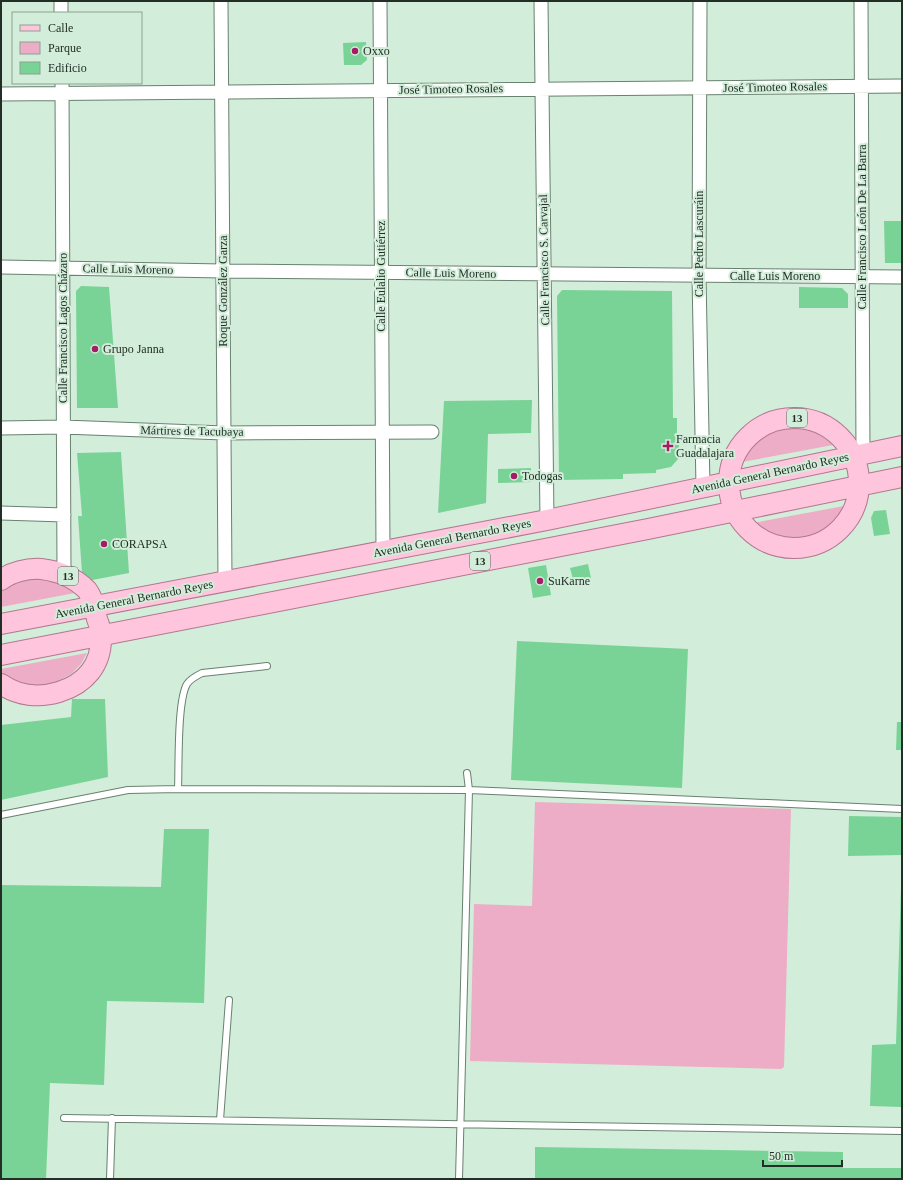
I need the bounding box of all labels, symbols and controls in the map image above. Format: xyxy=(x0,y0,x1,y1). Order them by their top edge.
legend xyxy=(12,12,142,84)
text: Calle xyxy=(48,21,73,35)
text: Parque xyxy=(48,41,81,55)
place label: Oxxo xyxy=(363,44,390,58)
marker: Oxxo xyxy=(350,46,360,56)
text: Edificio xyxy=(48,61,87,75)
street label: José Timoteo Rosales xyxy=(723,79,827,95)
street label: José Timoteo Rosales xyxy=(399,81,503,97)
street label: Calle Francisco León De La Barra xyxy=(855,144,869,309)
street label: Calle Pedro Lascuráin xyxy=(692,191,706,297)
street label: Calle Francisco S. Carvajal xyxy=(536,194,552,326)
street label: Calle Eulalio Gutiérrez xyxy=(374,220,388,332)
street label: Roque González Garza xyxy=(216,235,230,347)
street label: Calle Francisco Lagos Cházaro xyxy=(56,253,70,403)
street label: Calle Luis Moreno xyxy=(83,261,173,277)
street label: Calle Luis Moreno xyxy=(406,265,496,281)
street label: Calle Luis Moreno xyxy=(730,269,820,283)
place label: Grupo Janna xyxy=(103,342,165,356)
marker: Grupo Janna xyxy=(90,344,100,354)
road number: 13 xyxy=(787,409,807,427)
street label: Mártires de Tacubaya xyxy=(140,423,245,439)
place label: Farmacia Guadalajara xyxy=(676,432,735,460)
marker: Farmacia Guadalajara xyxy=(663,441,673,451)
street label: Avenida General Bernardo Reyes xyxy=(690,449,850,497)
place label: Todogas xyxy=(522,469,563,483)
marker: Todogas xyxy=(509,471,519,481)
street label: Avenida General Bernardo Reyes xyxy=(372,516,533,560)
place label: CORAPSA xyxy=(112,537,168,551)
marker: CORAPSA xyxy=(99,539,109,549)
road number: 13 xyxy=(470,552,490,570)
road number: 13 xyxy=(58,567,78,585)
place label: SuKarne xyxy=(548,574,590,588)
marker: SuKarne xyxy=(535,576,545,586)
street label: Avenida General Bernardo Reyes xyxy=(54,577,215,621)
scale bar xyxy=(763,1142,842,1168)
text: 50 m xyxy=(769,1149,794,1163)

